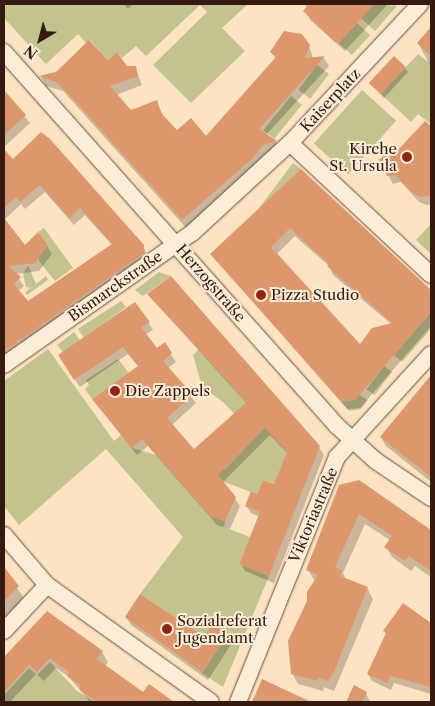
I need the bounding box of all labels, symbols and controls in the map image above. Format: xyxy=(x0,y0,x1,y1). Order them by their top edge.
north arrow xyxy=(15,15,65,65)
text: N xyxy=(21,41,41,63)
street label: Kaiserplatz xyxy=(296,65,364,135)
place label: Kirche St. Ursula xyxy=(329,139,397,174)
marker: Kirche St. Ursula xyxy=(401,151,413,163)
street label: Herzogstraße xyxy=(172,241,250,325)
street label: Bismarckstraße xyxy=(64,247,166,325)
place label: Pizza Studio xyxy=(271,286,359,304)
marker: Pizza Studio xyxy=(255,289,267,301)
place label: Die Zappels xyxy=(125,382,210,400)
marker: Die Zappels xyxy=(109,385,121,397)
street label: Viktoriastraße xyxy=(285,465,341,565)
place label: Sozialreferat Jugendamt xyxy=(177,611,267,646)
marker: Sozialreferat Jugendamt xyxy=(161,623,173,635)

